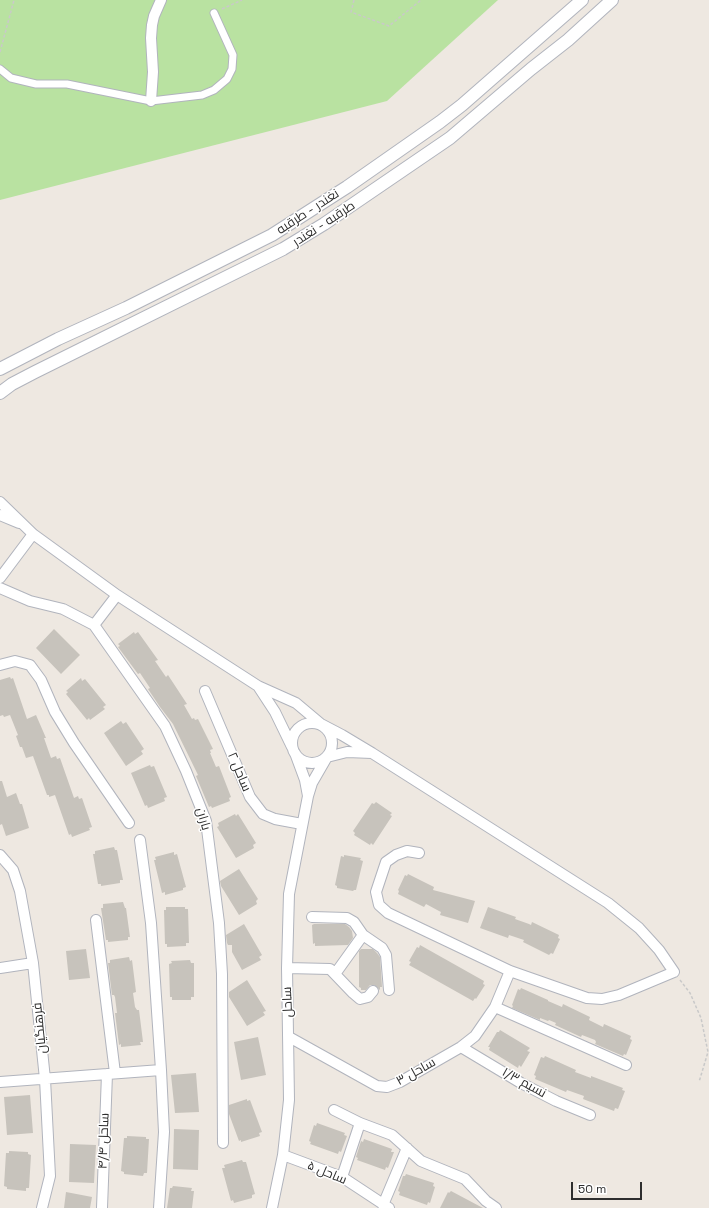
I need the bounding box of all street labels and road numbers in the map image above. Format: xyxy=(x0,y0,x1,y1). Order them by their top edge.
street label: نغندر - طرقبه xyxy=(274,186,342,238)
street label: طرقبه - نغندر xyxy=(290,198,358,250)
street label: ساحل ۲ xyxy=(224,750,254,794)
street label: باران xyxy=(192,806,214,832)
street label: ساحل xyxy=(280,986,296,1018)
street label: فرهنگیان xyxy=(30,1002,50,1054)
street label: ساحل ۳ xyxy=(393,1055,439,1089)
street label: نسیم ۱/۳ xyxy=(499,1065,549,1101)
street label: ساحل ۴/۴ xyxy=(95,1113,113,1169)
street label: ساحل ۵ xyxy=(305,1158,349,1188)

